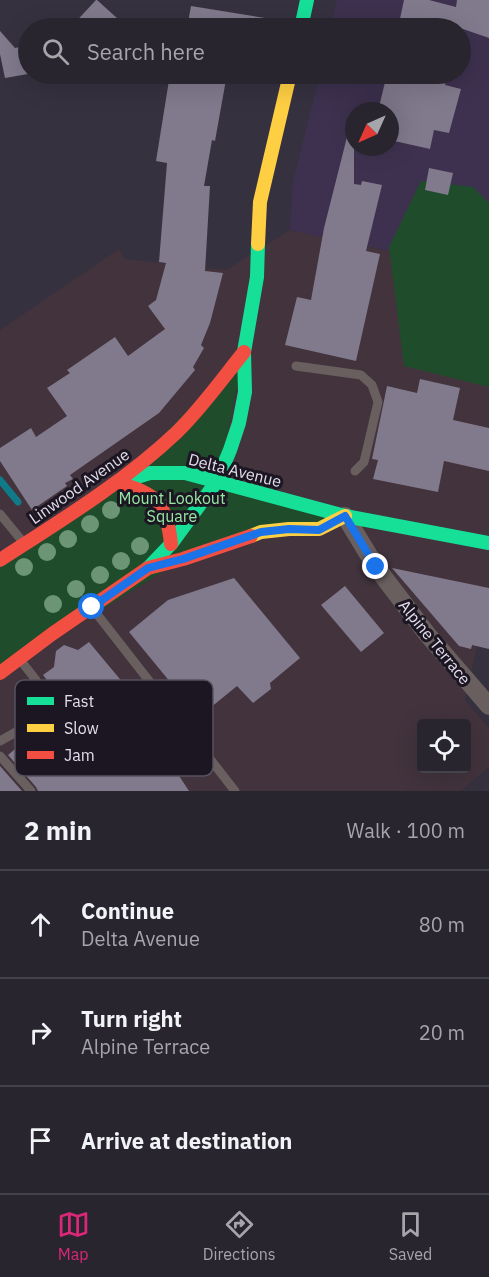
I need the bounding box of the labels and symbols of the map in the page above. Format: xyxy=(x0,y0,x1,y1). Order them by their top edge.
north arrow xyxy=(345,102,399,156)
street label: Linwood Avenue xyxy=(25,444,133,528)
street label: Delta Avenue xyxy=(186,449,284,491)
park label: Mount Lookout Square xyxy=(118,488,226,526)
route end xyxy=(362,553,388,579)
route start xyxy=(78,593,104,619)
street label: Alpine Terrace xyxy=(395,596,475,689)
legend xyxy=(15,680,213,776)
text: Fast xyxy=(64,691,94,711)
text: Slow xyxy=(64,718,99,738)
text: Jam xyxy=(64,745,95,765)

